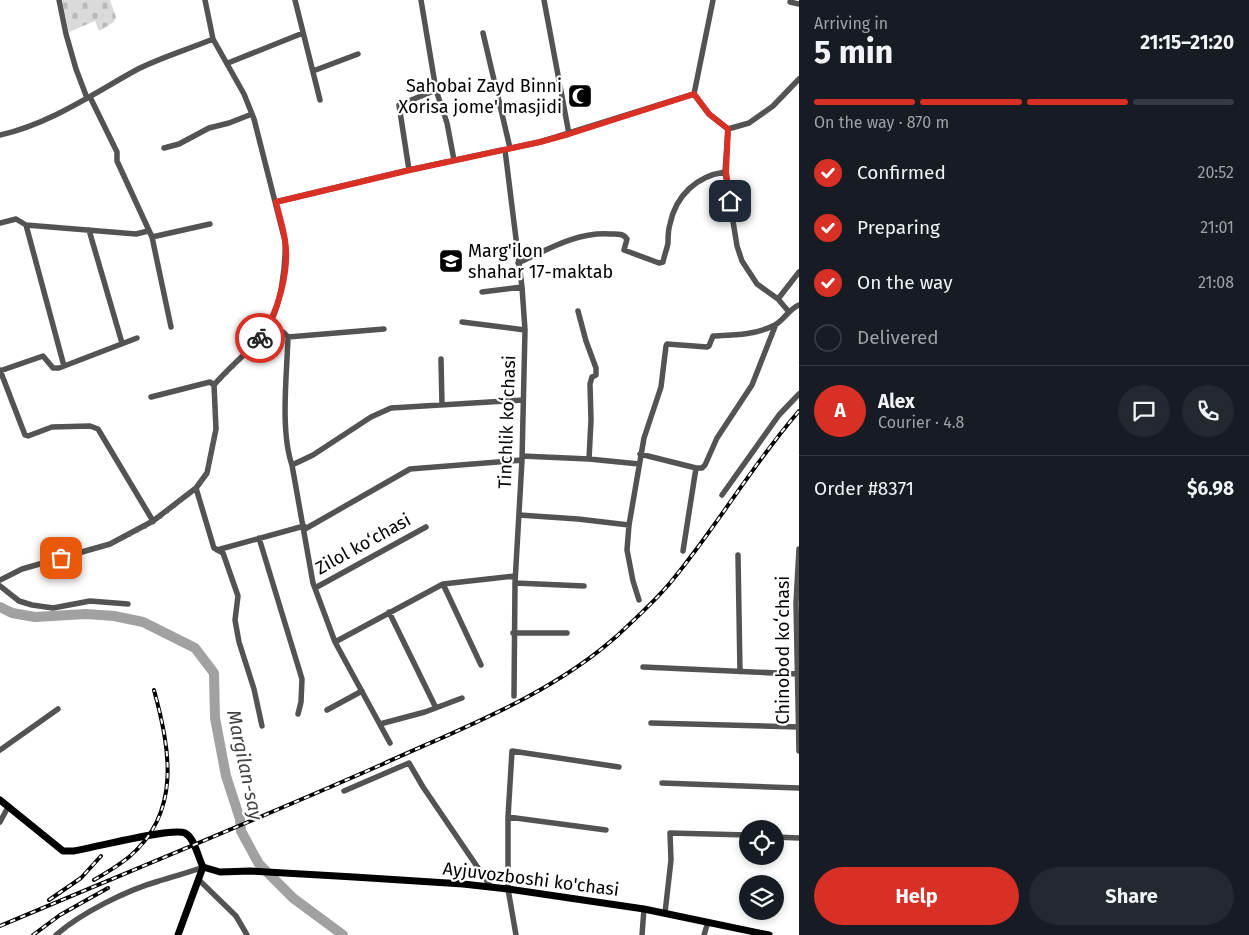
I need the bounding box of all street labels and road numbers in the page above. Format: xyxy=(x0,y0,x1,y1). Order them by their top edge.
street label: Tinchlik koʻchasi xyxy=(494,355,520,489)
street label: Zilol ko‘chasi xyxy=(311,509,415,579)
street label: Chinobod koʻchasi xyxy=(772,576,794,724)
street label: Ayjuvozboshi ko'chasi xyxy=(442,857,620,901)

